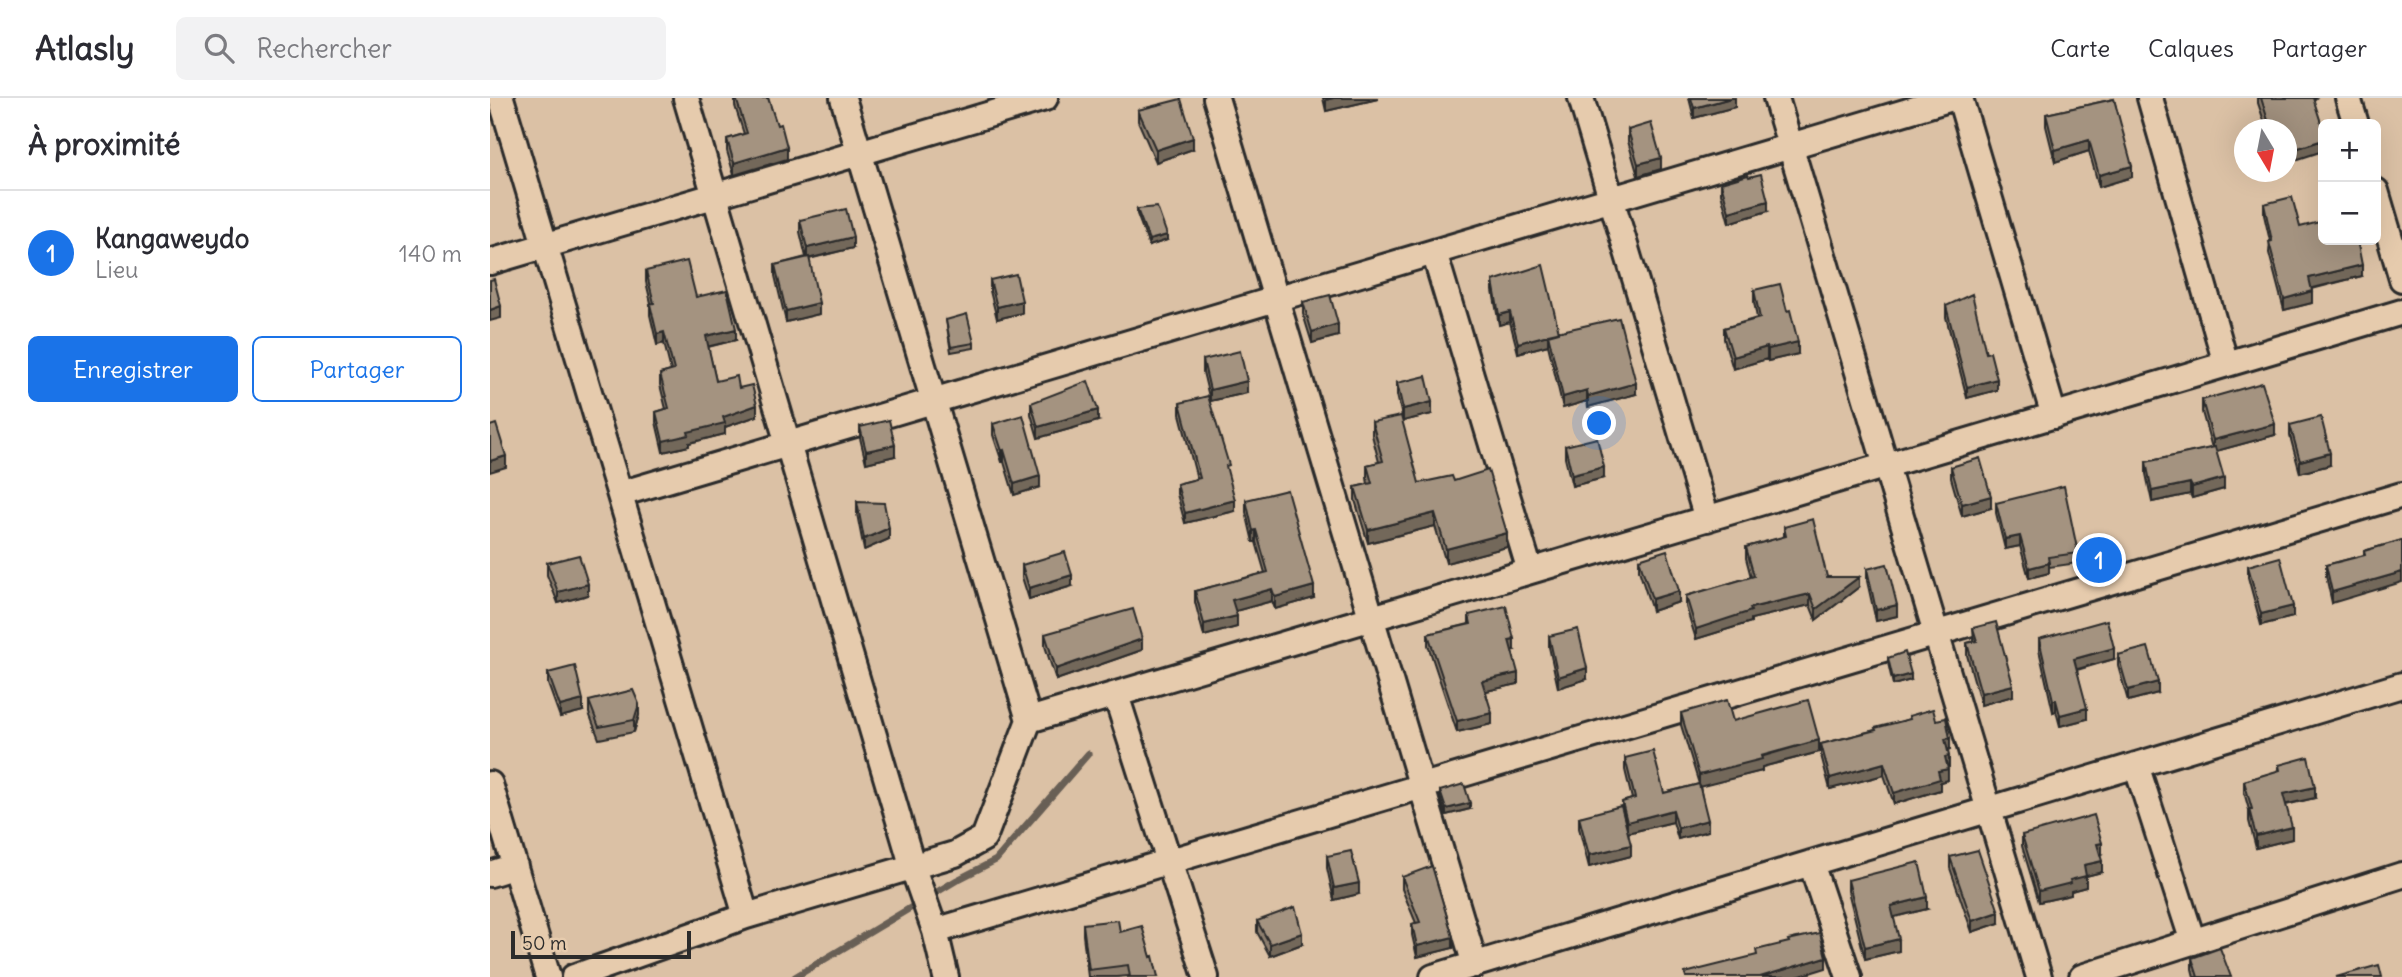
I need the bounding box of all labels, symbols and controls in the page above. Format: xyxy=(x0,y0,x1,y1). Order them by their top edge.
search box xyxy=(176,17,666,80)
text: Atlasly xyxy=(35,27,134,69)
icon: search xyxy=(200,29,238,67)
text: Rechercher xyxy=(256,32,392,65)
text: Carte xyxy=(2050,33,2110,63)
text: Calques xyxy=(2148,33,2234,63)
text: Partager xyxy=(2272,33,2367,63)
north arrow xyxy=(2234,119,2297,182)
map controls xyxy=(2318,119,2381,245)
button: + xyxy=(2318,119,2381,182)
text: À proximité xyxy=(28,125,180,163)
button: − xyxy=(2318,182,2381,245)
text: Kangaweydo xyxy=(95,222,249,255)
text: 1 xyxy=(46,239,56,268)
text: 140 m xyxy=(399,239,462,268)
text: Lieu xyxy=(95,255,139,284)
button: Enregistrer xyxy=(28,336,238,402)
button: Partager xyxy=(252,336,462,402)
your location xyxy=(1582,406,1616,440)
pin: 1 xyxy=(2076,534,2122,586)
scale bar xyxy=(511,928,691,960)
text: 50 m xyxy=(522,931,567,955)

